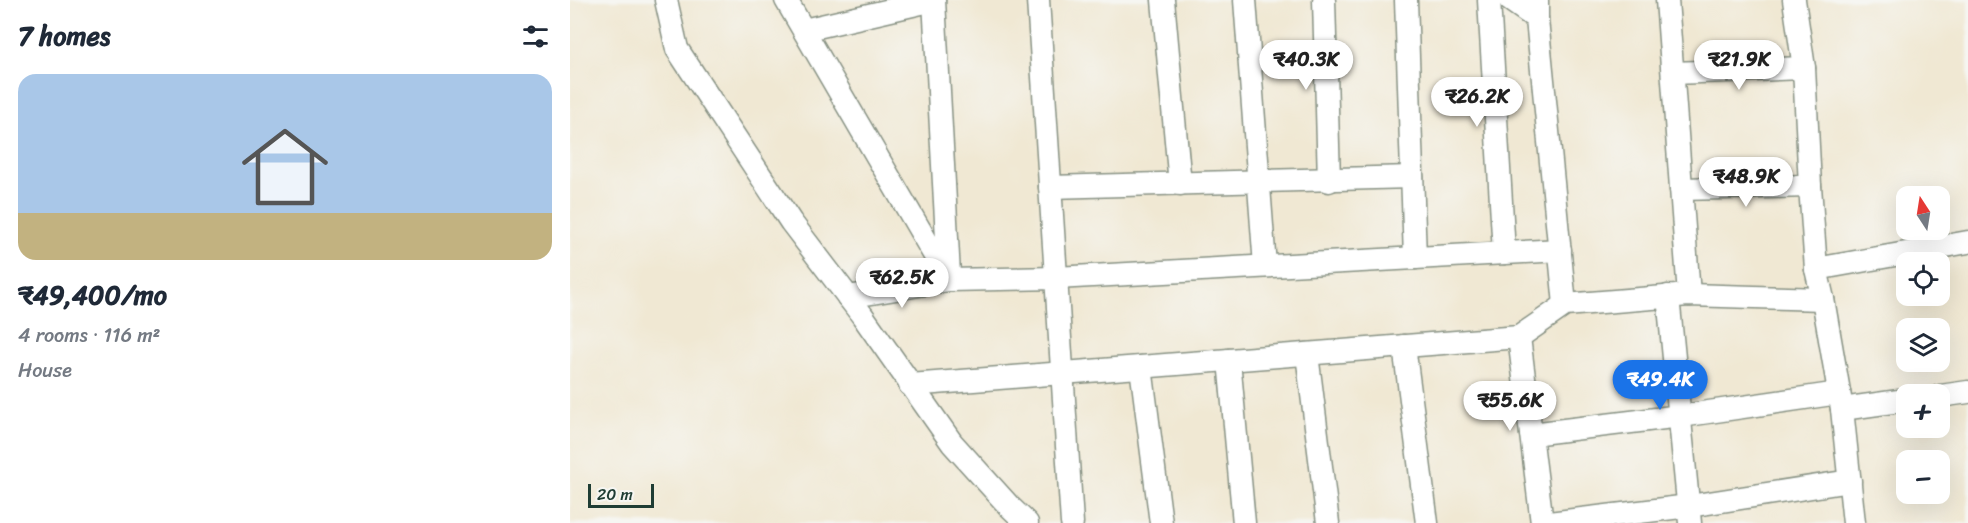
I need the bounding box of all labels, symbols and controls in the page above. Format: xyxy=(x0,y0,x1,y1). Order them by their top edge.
text: 7 homes xyxy=(18,13,110,59)
icon: filters xyxy=(519,20,552,53)
pin: ₹40.3K xyxy=(1257,40,1355,91)
pin: ₹21.9K xyxy=(1690,40,1788,91)
text: ₹40.3K xyxy=(1273,42,1339,77)
text: ₹21.9K xyxy=(1708,42,1770,77)
pin: ₹26.2K xyxy=(1428,77,1526,128)
text: ₹26.2K xyxy=(1445,79,1509,114)
icon: home xyxy=(231,113,339,221)
pin: ₹48.9K xyxy=(1697,157,1795,208)
text: ₹48.9K xyxy=(1713,159,1779,194)
north arrow xyxy=(1896,186,1950,240)
map controls xyxy=(1896,186,1950,504)
button: locate xyxy=(1896,252,1950,306)
pin: ₹62.5K xyxy=(853,258,951,309)
text: ₹62.5K xyxy=(870,260,934,295)
text: ₹49,400/mo xyxy=(18,272,167,318)
text: 4 rooms · 116 m² xyxy=(18,318,160,353)
button: layers xyxy=(1896,318,1950,372)
text: House xyxy=(18,353,72,388)
pin: ₹49.4K xyxy=(1611,360,1709,411)
text: ₹49.4K xyxy=(1627,362,1693,397)
pin: ₹55.6K xyxy=(1461,381,1559,432)
text: ₹55.6K xyxy=(1477,383,1543,418)
button: + xyxy=(1896,384,1950,438)
button: − xyxy=(1896,450,1950,504)
text: 20 m xyxy=(597,480,633,509)
scale bar xyxy=(588,481,654,508)

